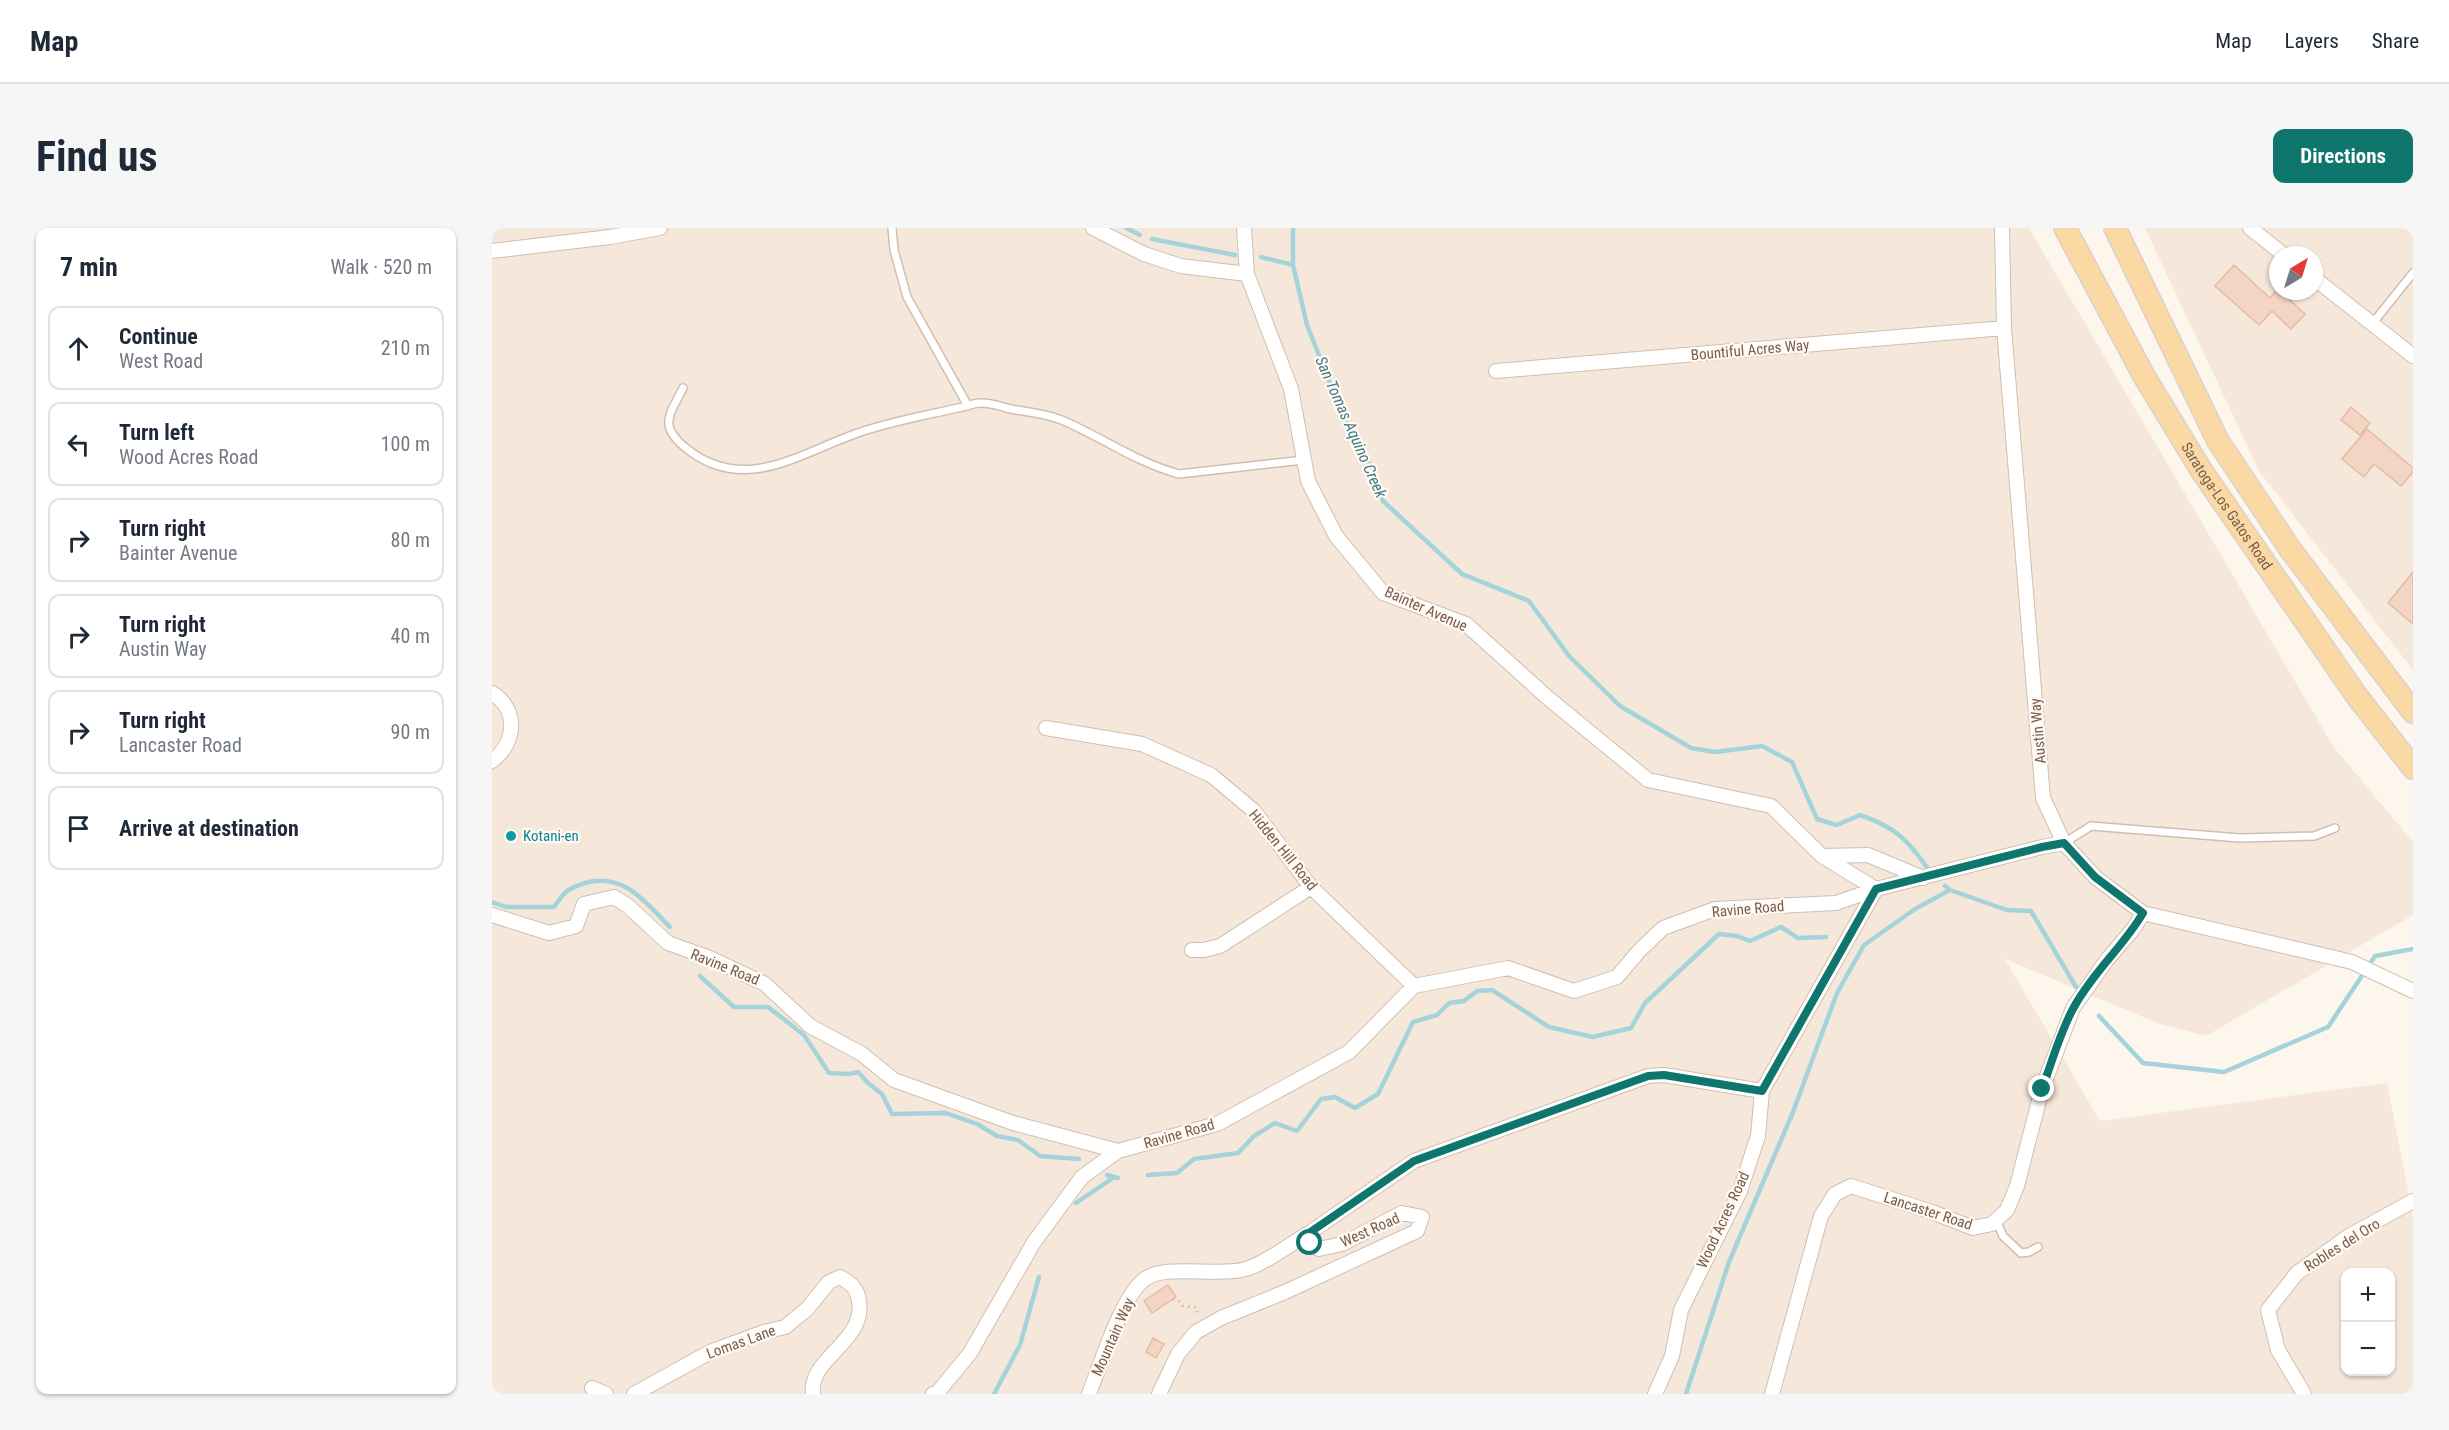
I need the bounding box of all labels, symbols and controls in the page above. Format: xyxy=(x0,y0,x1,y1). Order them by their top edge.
text: Map xyxy=(30,25,78,58)
text: Map xyxy=(2215,29,2252,53)
text: Layers xyxy=(2285,29,2339,53)
text: Share xyxy=(2372,29,2419,53)
button: Directions xyxy=(2273,129,2413,183)
text: Find us xyxy=(36,132,157,181)
north arrow xyxy=(2269,246,2323,300)
text: 7 min xyxy=(60,252,118,282)
text: Walk · 520 m xyxy=(331,255,432,279)
text: Continue xyxy=(119,324,198,349)
icon: ahead xyxy=(62,332,95,365)
text: 210 m xyxy=(381,336,430,360)
street label: Bountiful Acres Way xyxy=(1690,336,1810,364)
text: West Road xyxy=(119,349,203,373)
water label: San Tomas Aquino Creek xyxy=(1311,353,1391,502)
text: Turn left xyxy=(119,420,194,445)
icon: left xyxy=(62,428,95,461)
text: 100 m xyxy=(381,432,430,456)
street label: Saratoga-Los Gatos Road xyxy=(2177,439,2276,573)
text: Wood Acres Road xyxy=(119,445,258,469)
text: Turn right xyxy=(119,516,206,541)
icon: right xyxy=(62,524,95,557)
text: 80 m xyxy=(391,528,430,552)
text: Bainter Avenue xyxy=(119,541,237,565)
street label: Bainter Avenue xyxy=(1382,583,1470,635)
text: Turn right xyxy=(119,612,206,637)
icon: right xyxy=(62,620,95,653)
text: 40 m xyxy=(391,624,430,648)
text: Austin Way xyxy=(119,637,207,661)
street label: Austin Way xyxy=(2026,697,2050,765)
text: Turn right xyxy=(119,708,206,733)
icon: right xyxy=(62,716,95,749)
text: 90 m xyxy=(391,720,430,744)
text: Lancaster Road xyxy=(119,733,242,757)
street label: Hidden Hill Road xyxy=(1245,806,1321,894)
icon: arrive xyxy=(62,812,95,845)
text: Arrive at destination xyxy=(119,816,299,841)
place label: Kotani-en xyxy=(523,827,579,845)
marker: Kotani-en xyxy=(504,829,518,843)
street label: Ravine Road xyxy=(1711,897,1785,921)
street label: Ravine Road xyxy=(688,945,762,989)
route end xyxy=(2028,1075,2054,1101)
street label: Ravine Road xyxy=(1142,1115,1216,1153)
street label: Wood Acres Road xyxy=(1693,1169,1753,1271)
street label: Lancaster Road xyxy=(1881,1188,1975,1234)
street label: West Road xyxy=(1338,1209,1402,1251)
street label: Robles del Oro xyxy=(2301,1215,2383,1275)
route start xyxy=(1296,1229,1322,1255)
map controls xyxy=(2341,1268,2395,1376)
button: + xyxy=(2341,1268,2395,1322)
street label: Mountain Way xyxy=(1088,1295,1138,1379)
street label: Lomas Lane xyxy=(704,1321,778,1363)
button: − xyxy=(2341,1322,2395,1376)

